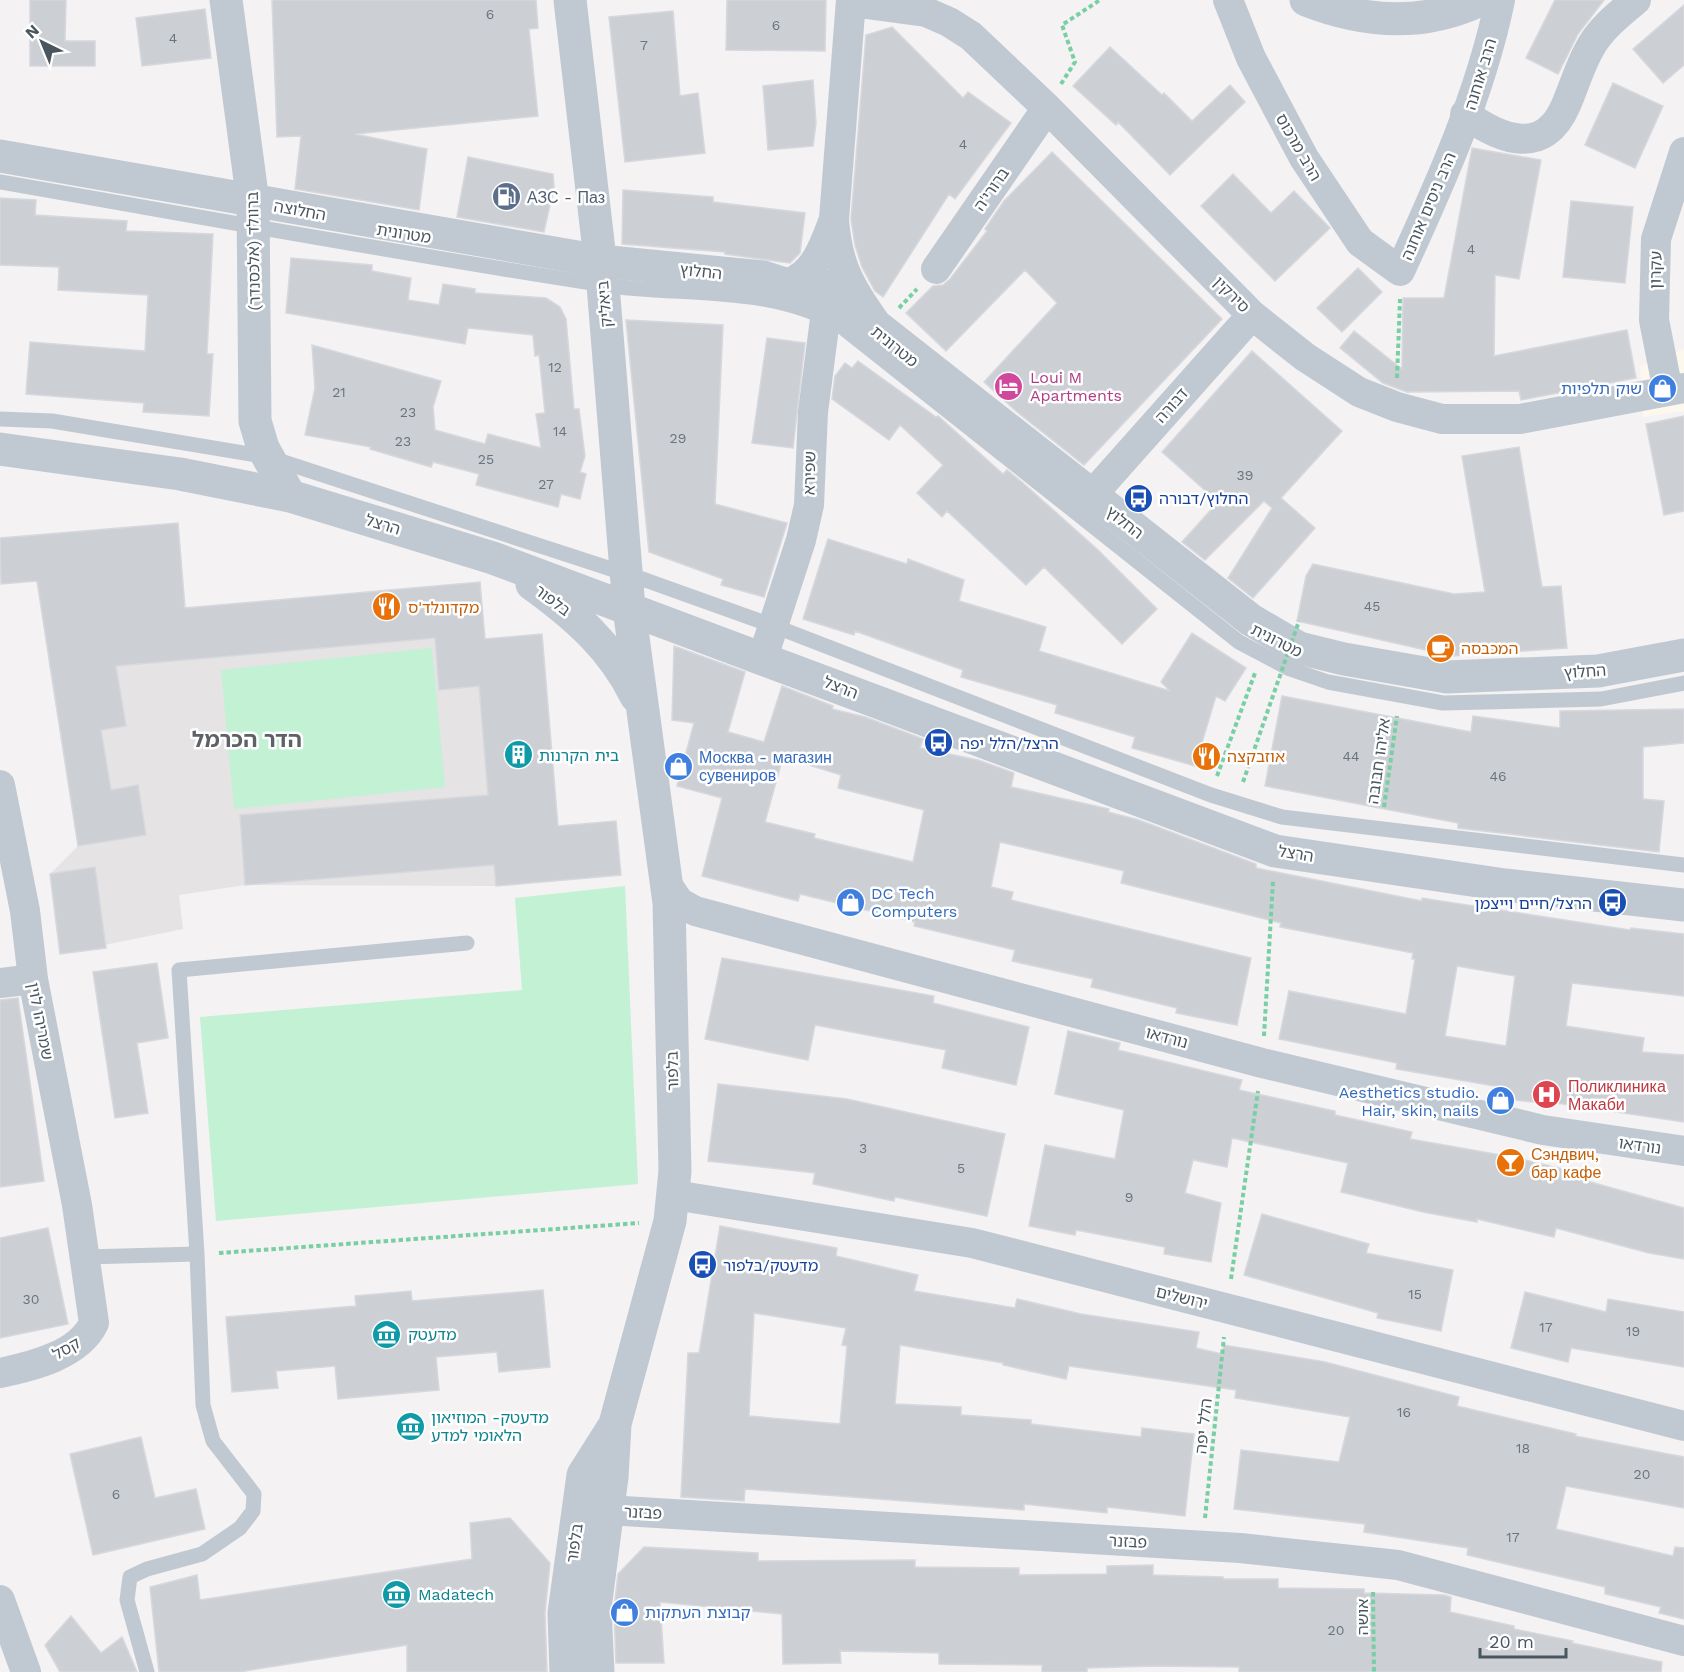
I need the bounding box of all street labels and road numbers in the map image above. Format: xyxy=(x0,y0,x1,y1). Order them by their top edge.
street label: הרב אוחנה xyxy=(1461,36,1500,112)
street label: הרב מרכוס xyxy=(1272,110,1325,184)
street label: הרב ניסים אוחנה xyxy=(1397,149,1460,263)
street label: ברורי'ה xyxy=(970,164,1013,215)
street label: ברוולד (אלכסנדר) xyxy=(243,191,264,311)
street label: החלוצה xyxy=(272,197,328,224)
street label: מטרונית xyxy=(375,220,433,247)
street label: עקרון xyxy=(1646,251,1665,289)
street label: החלוץ xyxy=(679,260,723,283)
street label: סירקין xyxy=(1210,272,1254,316)
street label: ביאליק xyxy=(593,280,616,328)
street label: מטרונית xyxy=(867,322,922,371)
street label: דבורה xyxy=(1151,384,1192,427)
street label: שפירא xyxy=(800,451,819,495)
street label: החלוץ xyxy=(1102,502,1147,543)
street label: הרצל xyxy=(363,510,403,539)
street label: בלפור xyxy=(531,581,574,620)
street label: מטרונית xyxy=(1248,620,1306,661)
street label: החלוץ xyxy=(1563,661,1607,682)
street label: הרצל xyxy=(821,672,861,703)
street label: אליהו חבובה xyxy=(1363,717,1394,805)
street label: הרצל xyxy=(1277,841,1315,866)
street label: שמריהו לוין xyxy=(24,981,57,1061)
street label: נורדאו xyxy=(1144,1023,1190,1052)
street label: בלפור xyxy=(663,1051,682,1091)
street label: נורדאו xyxy=(1617,1133,1662,1158)
street label: ירושלים xyxy=(1154,1282,1210,1313)
street label: קסל xyxy=(49,1333,83,1364)
street label: הלל יפה xyxy=(1191,1397,1216,1455)
street label: פבזנר xyxy=(623,1502,663,1523)
street label: בלפור xyxy=(562,1522,587,1564)
street label: פבזנר xyxy=(1108,1531,1148,1552)
street label: אושה xyxy=(1353,1599,1372,1635)

